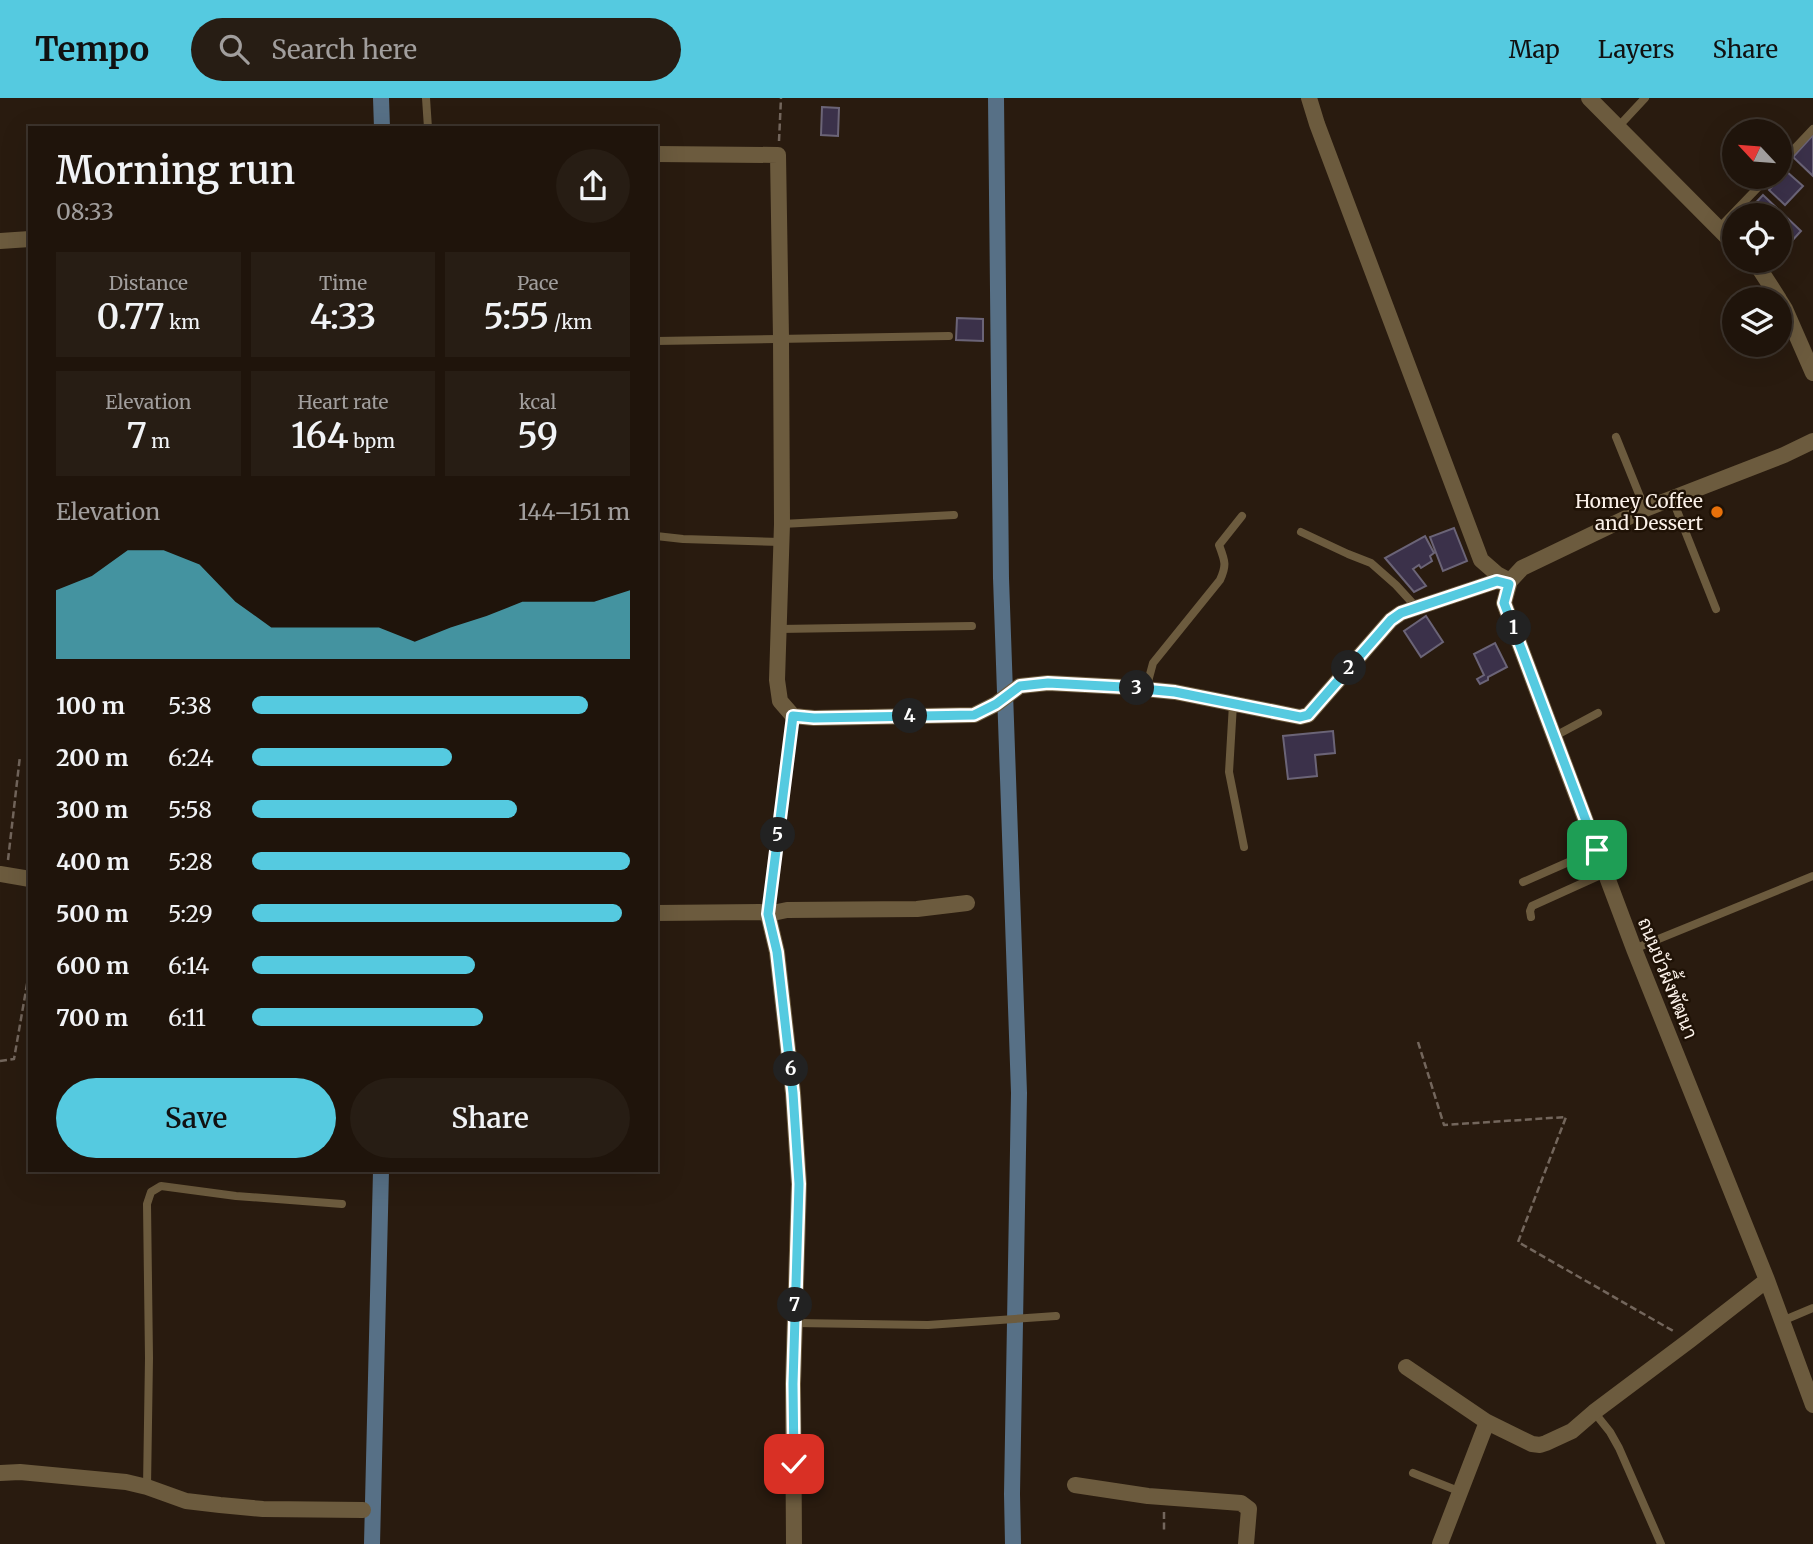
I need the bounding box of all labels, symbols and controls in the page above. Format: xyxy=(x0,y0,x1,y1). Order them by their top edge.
search box xyxy=(191,18,681,81)
text: Tempo xyxy=(35,29,149,70)
icon: search xyxy=(215,30,253,68)
text: Search here xyxy=(271,33,417,66)
text: Map xyxy=(1509,34,1560,65)
text: Layers xyxy=(1598,34,1674,65)
text: Share xyxy=(1712,34,1778,65)
north arrow xyxy=(1722,119,1792,189)
map controls xyxy=(1722,119,1792,357)
text: Morning run xyxy=(56,147,295,194)
button: share xyxy=(556,149,630,223)
text: 08:33 xyxy=(56,197,114,226)
button: locate xyxy=(1722,203,1792,273)
text: Distance xyxy=(109,271,188,295)
text: Time xyxy=(319,271,367,295)
text: Pace xyxy=(517,271,558,295)
button: layers xyxy=(1722,287,1792,357)
text: 0.77 xyxy=(97,295,165,339)
text: 4:33 xyxy=(310,295,376,339)
text: 5:55 xyxy=(483,295,549,339)
text: km xyxy=(165,310,200,334)
text: /km xyxy=(549,310,592,334)
text: Elevation xyxy=(105,390,191,414)
text: Heart rate xyxy=(298,390,388,414)
text: kcal xyxy=(519,390,556,414)
text: 7 xyxy=(126,414,147,458)
text: 164 xyxy=(291,414,349,458)
text: 59 xyxy=(517,414,558,458)
text: m xyxy=(147,429,170,453)
text: bpm xyxy=(349,429,395,453)
place label: Homey Coffee and Dessert xyxy=(1575,489,1704,535)
text: Elevation xyxy=(56,497,160,526)
text: 144–151 m xyxy=(518,497,630,526)
marker: Homey Coffee and Dessert xyxy=(1709,504,1725,520)
pin: 1 xyxy=(1496,610,1532,646)
text: 1 xyxy=(1509,615,1518,639)
pin: 2 xyxy=(1332,650,1366,686)
text: 2 xyxy=(1343,655,1354,679)
pin: 3 xyxy=(1120,670,1154,706)
text: 3 xyxy=(1131,675,1142,699)
text: 100 m xyxy=(56,691,125,720)
text: 5:38 xyxy=(168,691,212,720)
pin: 4 xyxy=(892,698,928,734)
text: 4 xyxy=(903,703,916,727)
text: 200 m xyxy=(56,743,128,772)
text: 6:24 xyxy=(168,743,214,772)
text: 300 m xyxy=(56,795,128,824)
text: 5:58 xyxy=(168,795,212,824)
pin: 5 xyxy=(760,818,796,852)
pin xyxy=(1567,820,1627,880)
text: 5 xyxy=(772,822,783,846)
icon: arrive xyxy=(1578,831,1616,869)
text: 400 m xyxy=(56,847,130,876)
text: 5:28 xyxy=(168,847,213,876)
text: 500 m xyxy=(56,899,128,928)
text: 5:29 xyxy=(168,899,213,928)
street label: ถนนบัวผึ้งพัฒนา xyxy=(1633,912,1709,1042)
text: 600 m xyxy=(56,951,129,980)
text: 6:14 xyxy=(168,951,209,980)
text: 700 m xyxy=(56,1003,128,1032)
text: 6:11 xyxy=(168,1003,206,1032)
pin: 6 xyxy=(774,1052,808,1086)
text: 6 xyxy=(785,1056,796,1080)
button: Save xyxy=(56,1078,336,1158)
button: Share xyxy=(350,1078,630,1158)
pin: 7 xyxy=(778,1288,812,1322)
text: 7 xyxy=(789,1292,800,1316)
pin xyxy=(764,1434,824,1494)
icon: check xyxy=(775,1445,813,1483)

